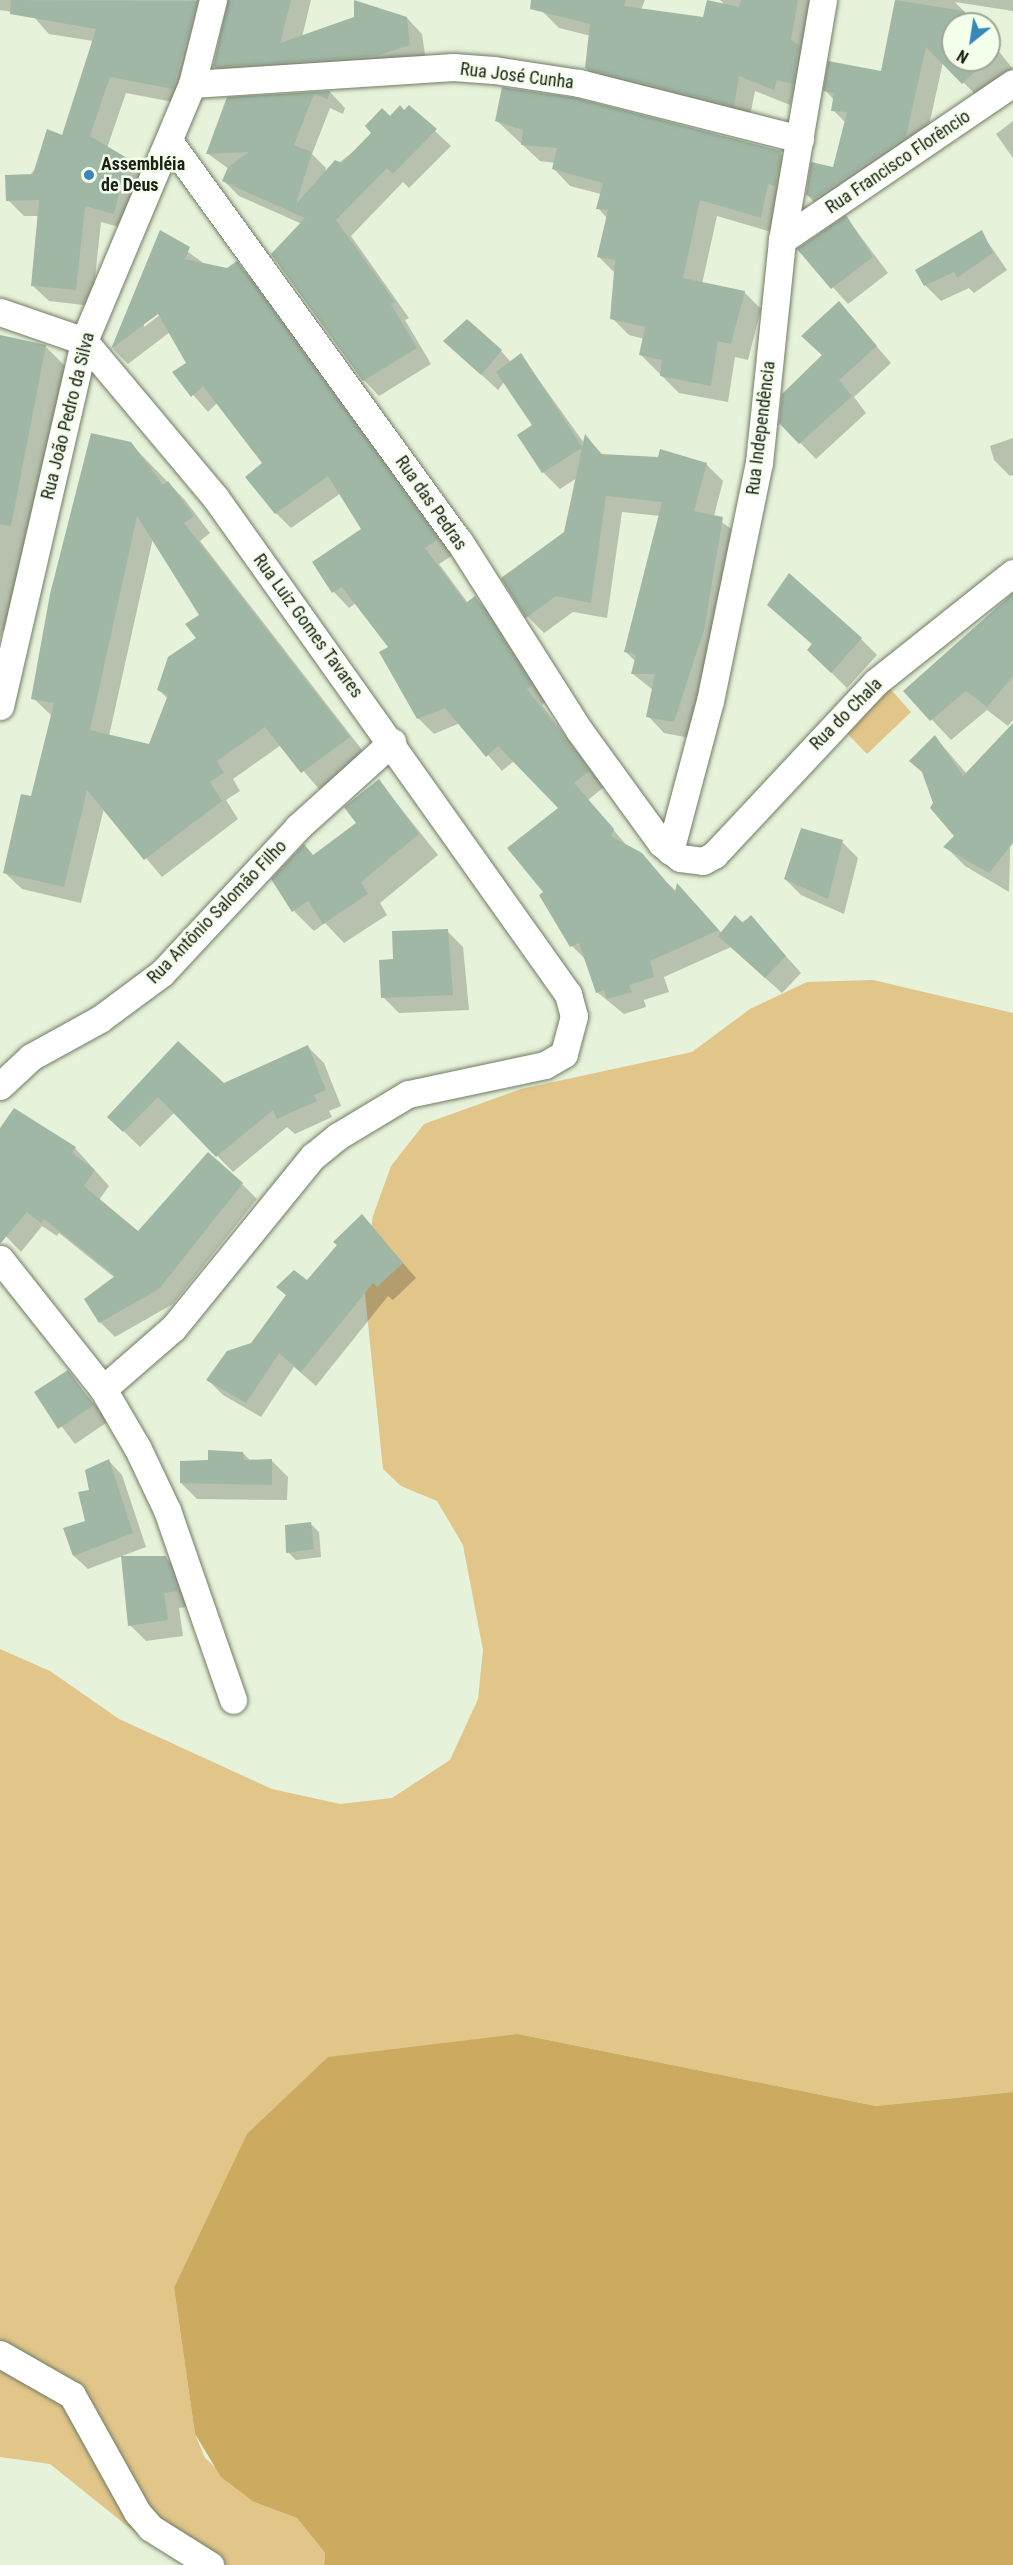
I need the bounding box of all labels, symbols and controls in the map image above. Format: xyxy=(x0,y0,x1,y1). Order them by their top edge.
north arrow xyxy=(941,12,1001,72)
text: N xyxy=(954,46,972,67)
street label: Rua José Cunha xyxy=(459,58,575,94)
street label: Rua Francisco Florêncio xyxy=(822,106,974,218)
place label: Assembléia de Deus xyxy=(101,154,185,196)
marker: Assembléia de Deus xyxy=(82,168,96,182)
street label: Rua João Pedro da Silva xyxy=(37,330,99,502)
street label: Rua Independência xyxy=(742,360,780,496)
street label: Rua das Pedras xyxy=(391,452,471,554)
street label: Rua Luiz Gomes Tavares xyxy=(248,550,368,702)
street label: Rua do Chala xyxy=(805,673,887,755)
street label: Rua Antônio Salomão Filho xyxy=(143,836,291,988)

